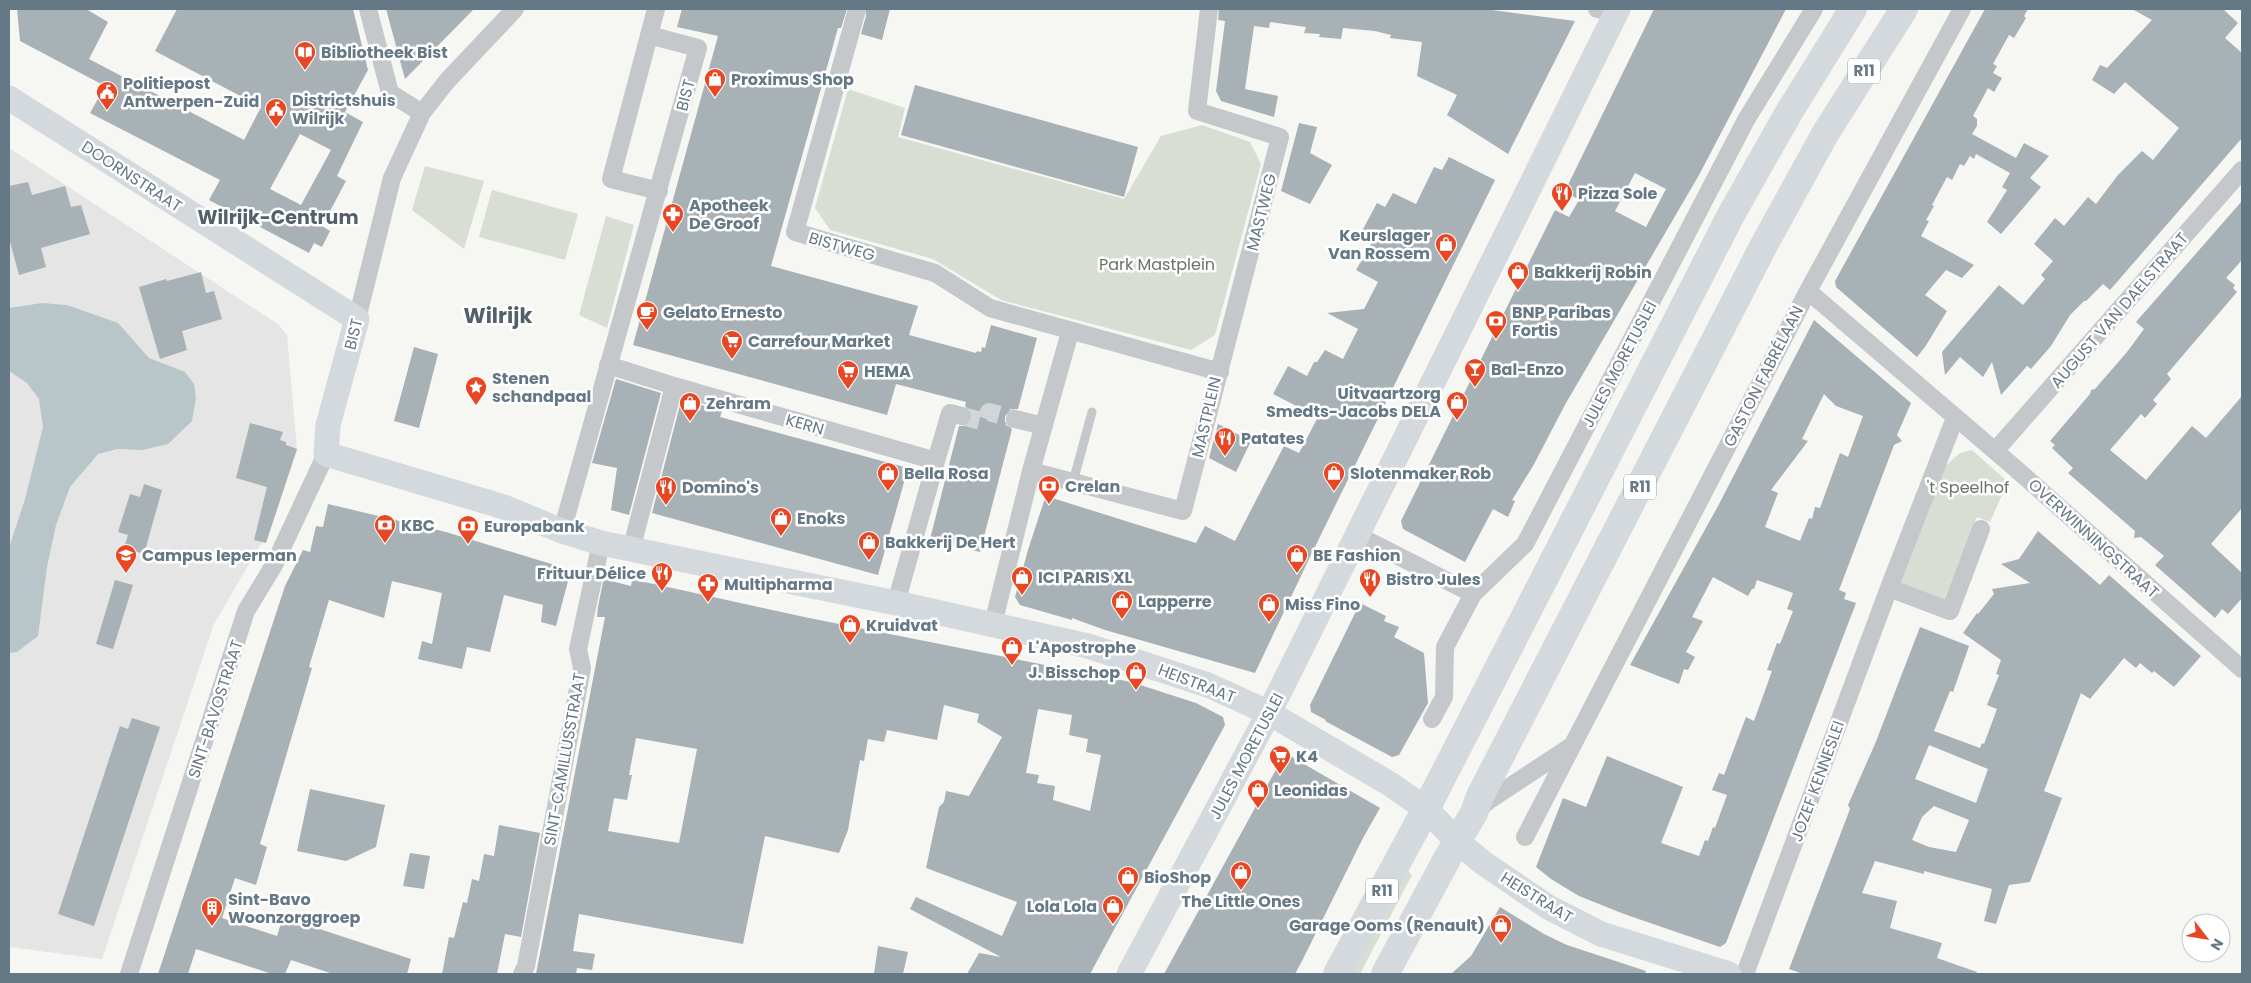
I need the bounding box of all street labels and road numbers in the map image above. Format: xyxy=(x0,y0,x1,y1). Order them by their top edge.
road number: R11 xyxy=(1848,58,1880,84)
street label: BIST xyxy=(670,76,701,113)
street label: DOORNSTRAAT xyxy=(77,135,187,218)
street label: MASTWEG xyxy=(1241,171,1282,253)
street label: BISTWEG xyxy=(806,226,878,267)
street label: AUGUST VAN DAELSTRAAT xyxy=(2045,227,2194,393)
street label: JULES MORETUSLEI xyxy=(1576,297,1663,432)
street label: GASTON FABRÉLAAN xyxy=(1718,302,1809,451)
street label: BIST xyxy=(338,316,369,352)
street label: MASTPLEIN xyxy=(1186,374,1227,460)
street label: KERN xyxy=(783,408,827,441)
street label: OVERWINNINGSTRAAT xyxy=(2023,473,2164,604)
road number: R11 xyxy=(1624,474,1656,500)
street label: SINT-BAVOSTRAAT xyxy=(182,637,249,781)
street label: HEISTRAAT xyxy=(1155,658,1239,709)
street label: SINT-CAMILLUSSTRAAT xyxy=(538,671,591,847)
street label: JULES MORETUSLEI xyxy=(1203,689,1290,824)
street label: JOZEF KENNESLEI xyxy=(1785,717,1850,845)
street label: HEISTRAAT xyxy=(1496,866,1578,929)
road number: R11 xyxy=(1366,878,1398,904)

